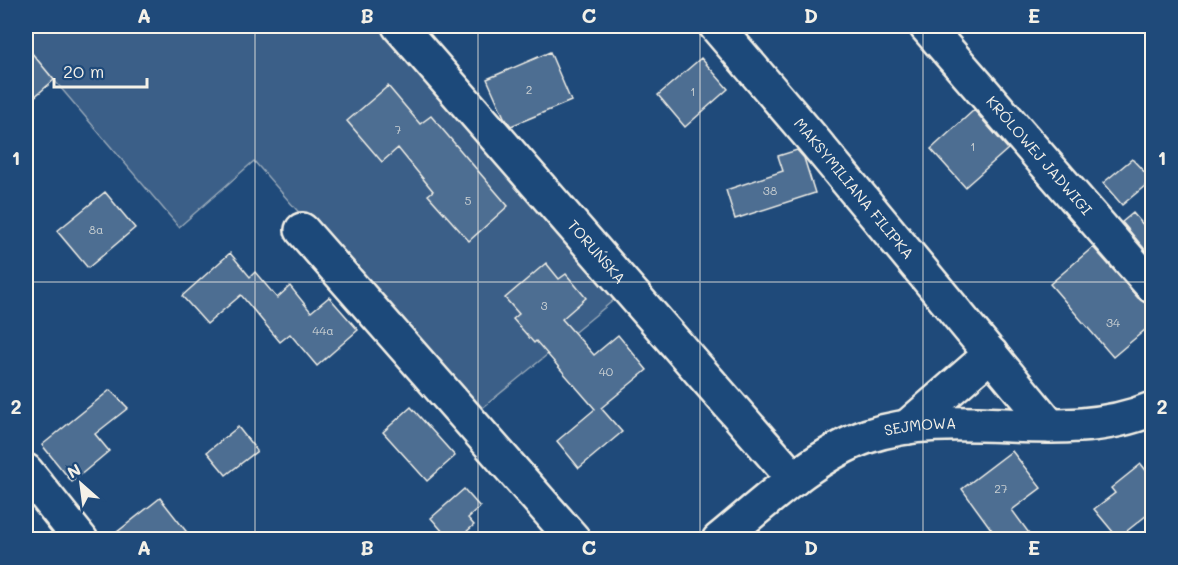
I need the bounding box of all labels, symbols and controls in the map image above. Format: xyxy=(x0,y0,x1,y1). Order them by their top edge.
text: A xyxy=(137,2,151,28)
text: B xyxy=(360,2,374,28)
text: C xyxy=(582,2,597,28)
text: D xyxy=(804,2,818,28)
text: E xyxy=(1028,2,1040,28)
scale bar xyxy=(54,51,147,89)
text: 20 m xyxy=(63,59,104,83)
house number: 2 xyxy=(526,81,532,97)
house number: 1 xyxy=(690,83,696,99)
street label: KRÓLOWEJ JADWIGI xyxy=(982,91,1097,219)
street label: MAKSYMILIANA FILIPKA xyxy=(790,113,919,263)
house number: 7 xyxy=(395,121,402,137)
house number: 1 xyxy=(970,138,976,154)
text: 1 xyxy=(12,144,20,170)
text: 1 xyxy=(1158,144,1166,170)
house number: 38 xyxy=(763,182,777,198)
house number: 5 xyxy=(465,192,472,208)
street label: TORUŃSKA xyxy=(563,215,630,288)
house number: 8a xyxy=(89,221,103,237)
house number: 3 xyxy=(540,297,548,313)
house number: 34 xyxy=(1106,314,1120,330)
house number: 44a xyxy=(312,322,334,338)
house number: 40 xyxy=(599,363,614,379)
text: 2 xyxy=(10,393,22,419)
text: 2 xyxy=(1156,393,1168,419)
street label: SEJMOWA xyxy=(882,413,957,440)
north arrow xyxy=(51,454,111,514)
text: N xyxy=(63,458,84,482)
house number: 27 xyxy=(994,480,1008,496)
text: A xyxy=(137,534,151,560)
text: B xyxy=(360,534,374,560)
text: C xyxy=(582,534,597,560)
text: D xyxy=(804,534,818,560)
text: E xyxy=(1028,534,1040,560)

